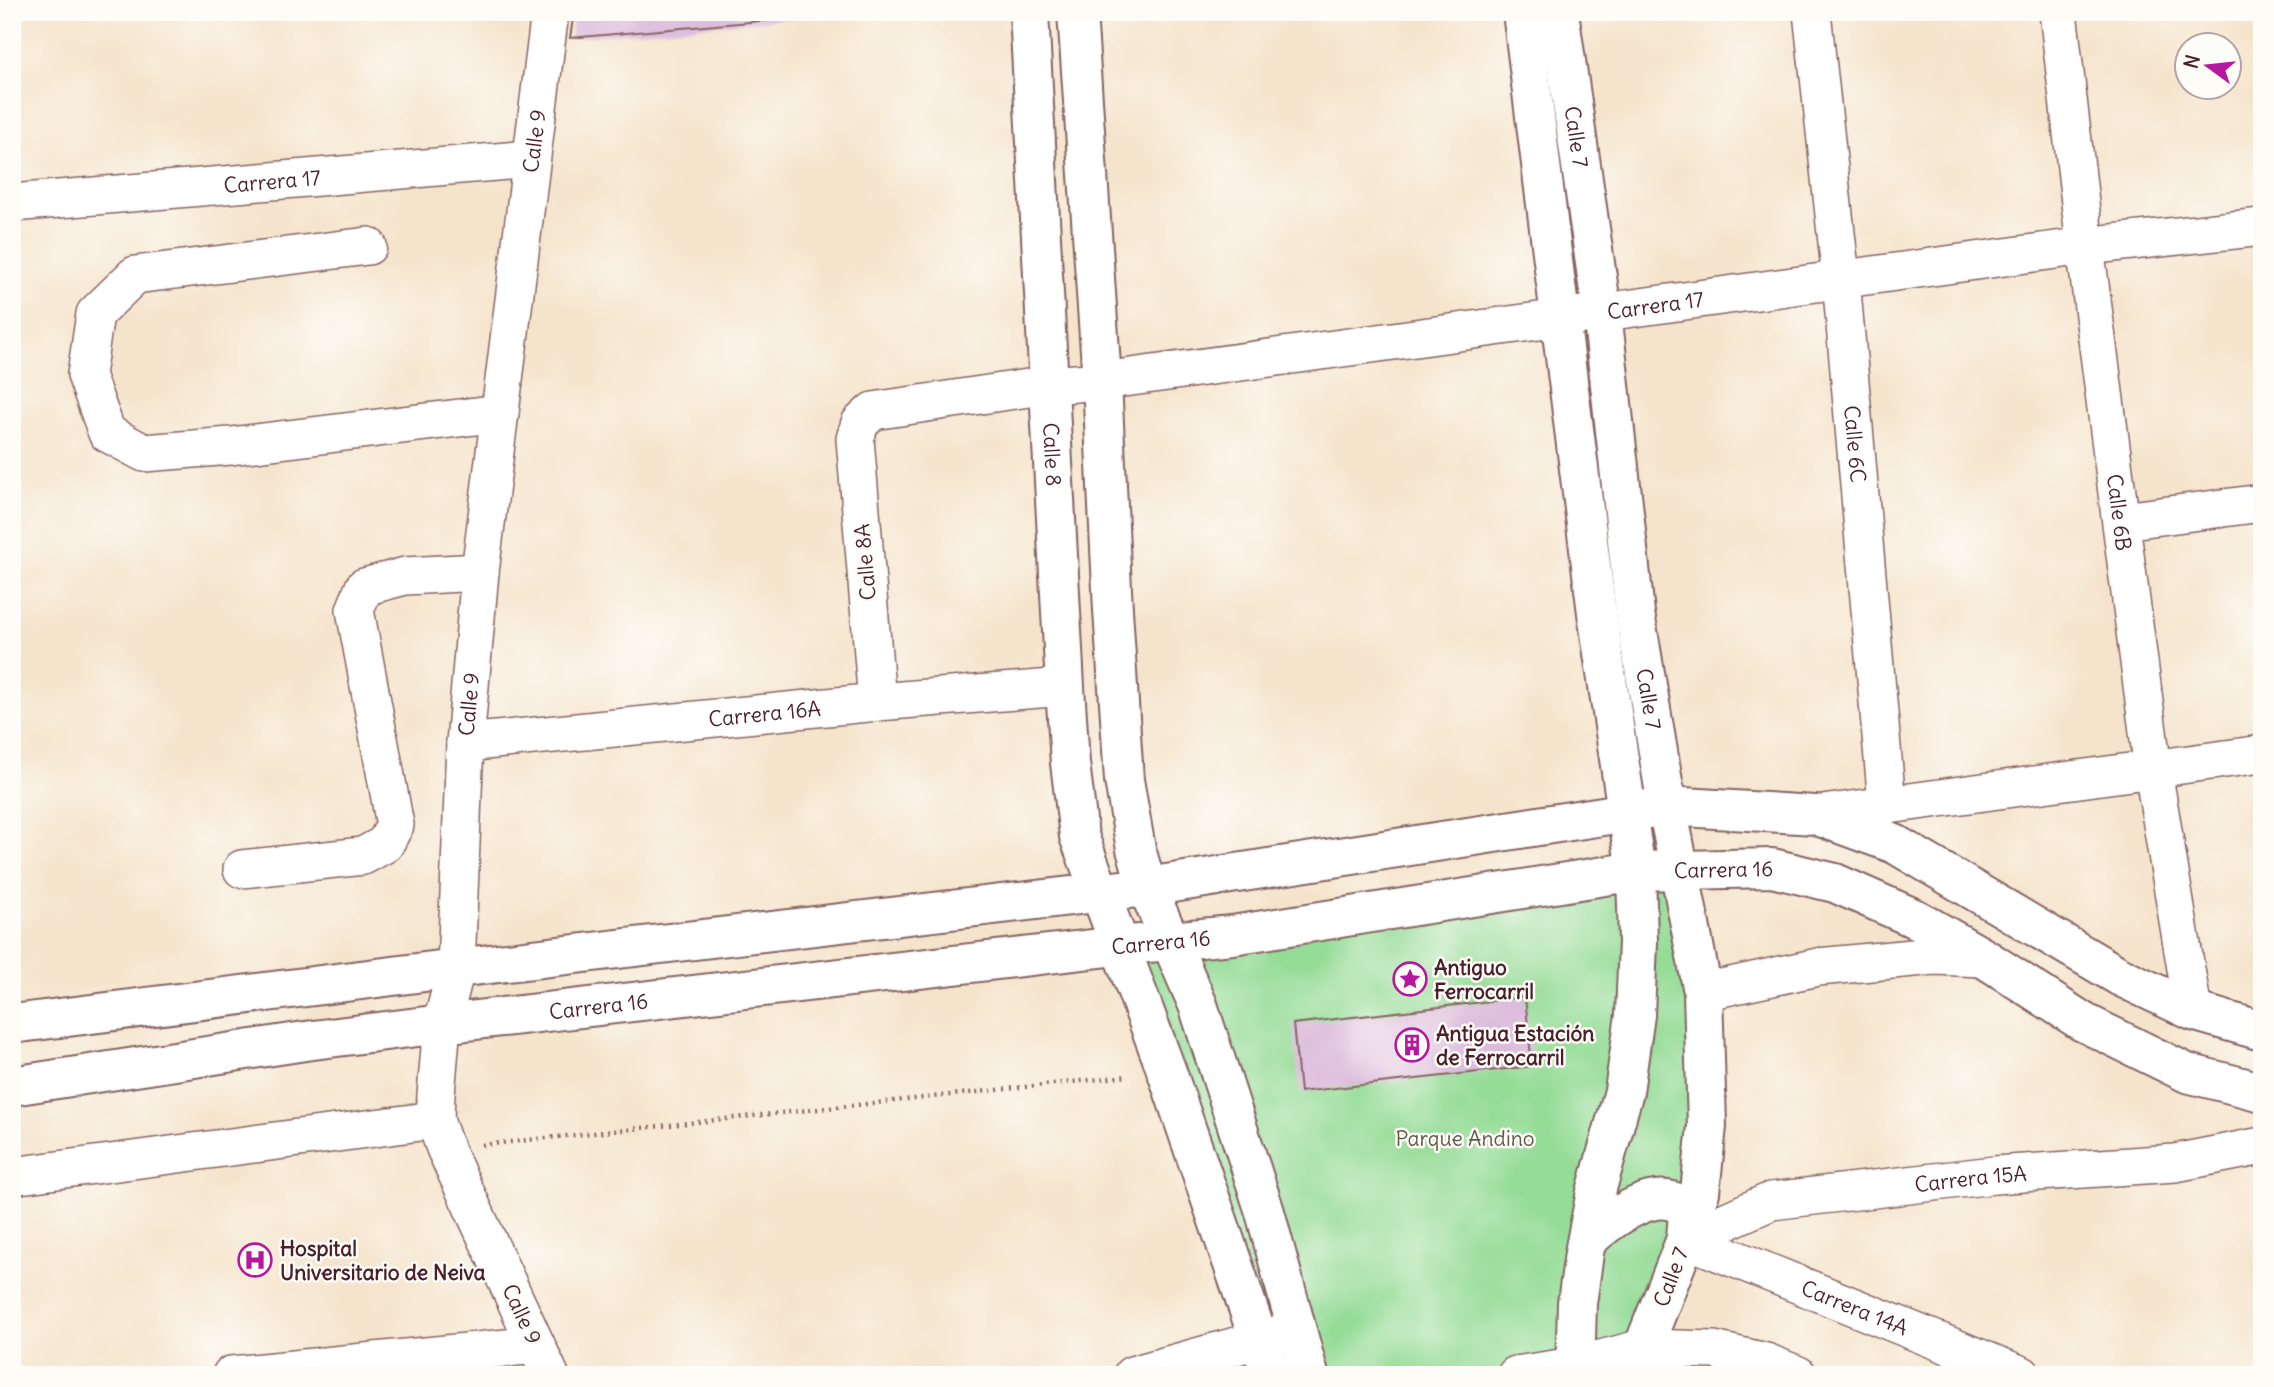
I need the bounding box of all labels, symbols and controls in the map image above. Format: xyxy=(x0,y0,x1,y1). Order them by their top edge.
north arrow xyxy=(2172,32,2242,102)
text: N xyxy=(2178,52,2205,71)
street label: Calle 7 xyxy=(1559,104,1595,169)
street label: Calle 9 xyxy=(517,108,551,174)
street label: Carrera 17 xyxy=(222,163,322,199)
street label: Carrera 17 xyxy=(1605,285,1706,325)
street label: Calle 6C xyxy=(1839,404,1872,484)
street label: Calle 8 xyxy=(1037,422,1068,487)
street label: Calle 6B xyxy=(2101,472,2138,552)
street label: Calle 8A xyxy=(848,522,882,602)
street label: Calle 7 xyxy=(1631,666,1668,732)
street label: Calle 9 xyxy=(452,671,485,737)
street label: Carrera 16A xyxy=(707,694,822,732)
street label: Carrera 16 xyxy=(1673,854,1773,884)
street label: Carrera 16 xyxy=(1110,924,1212,960)
place label: Antiguo Ferrocarril xyxy=(1434,954,1534,1005)
place icon: Antiguo Ferrocarril xyxy=(1391,960,1429,998)
street label: Carrera 16 xyxy=(548,987,649,1025)
place label: Antigua Estación de Ferrocarril xyxy=(1436,1020,1594,1071)
building icon: Antigua Estación de Ferrocarril xyxy=(1393,1026,1431,1064)
park label: Parque Andino xyxy=(1395,1125,1535,1152)
street label: Carrera 15A xyxy=(1913,1159,2028,1198)
place label: Hospital Universitario de Neiva xyxy=(280,1235,485,1286)
hospital icon: Hospital Universitario de Neiva xyxy=(236,1241,274,1279)
street label: Calle 7 xyxy=(1647,1243,1695,1311)
street label: Carrera 14A xyxy=(1797,1274,1912,1341)
street label: Calle 9 xyxy=(496,1280,548,1348)

